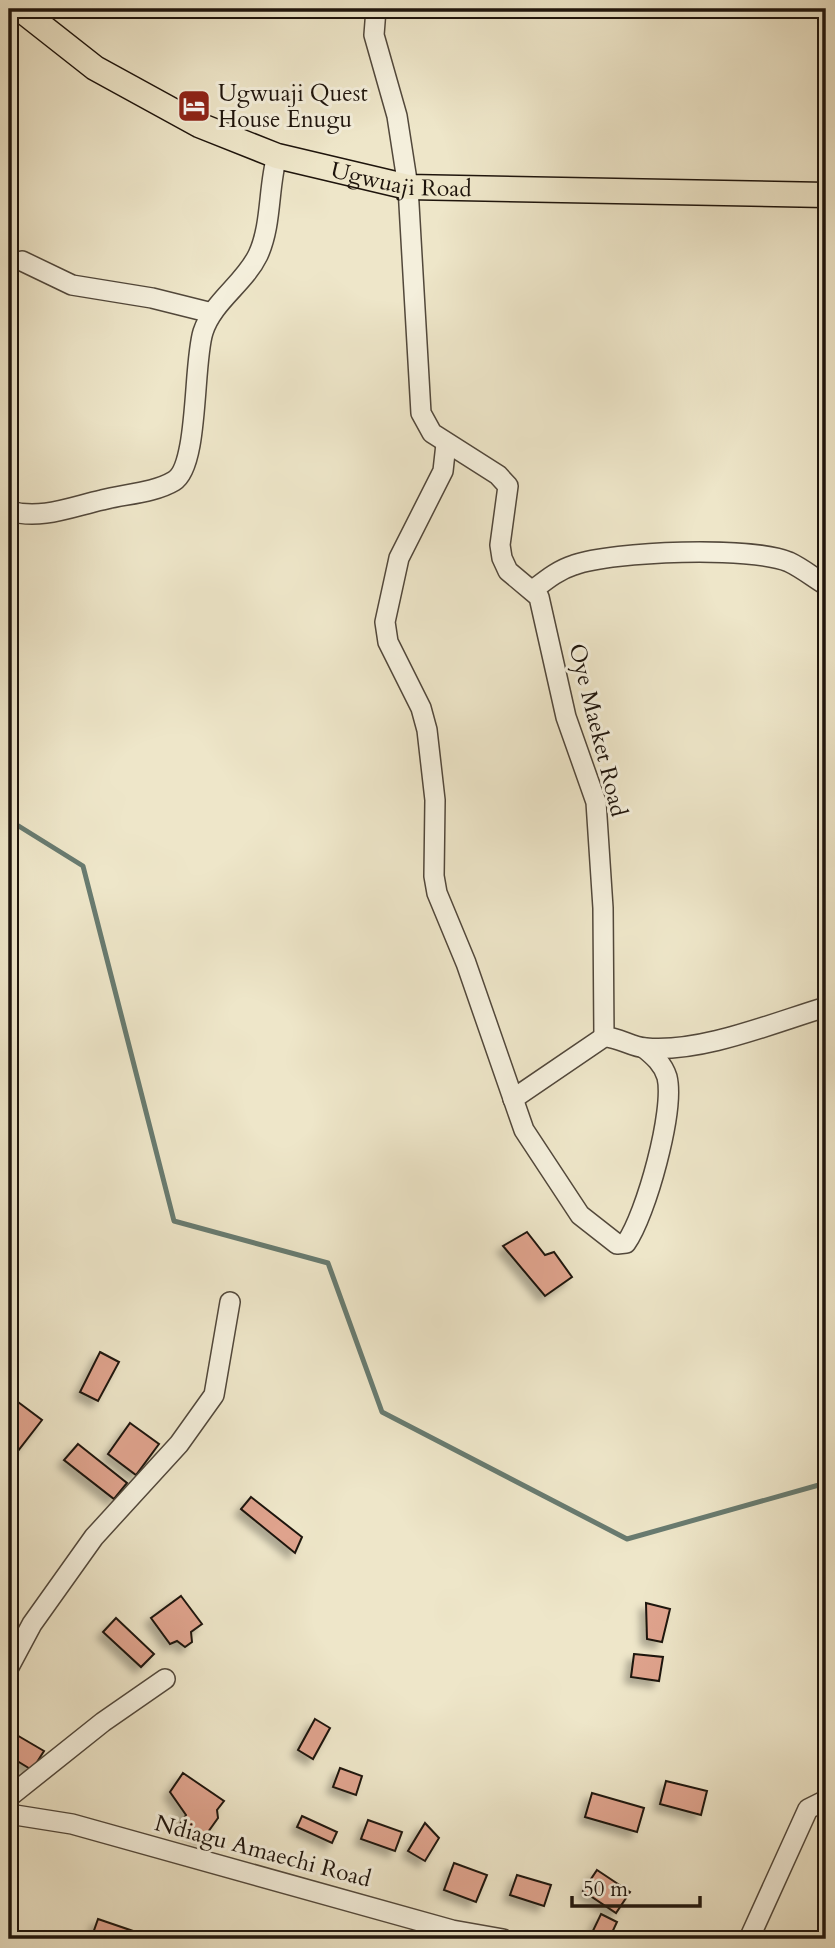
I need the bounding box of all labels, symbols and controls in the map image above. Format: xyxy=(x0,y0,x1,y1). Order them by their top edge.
place label: Ugwuaji Quest House Enugu xyxy=(218,78,368,135)
hotel icon: Ugwuaji Quest House Enugu xyxy=(175,87,213,125)
street label: Ugwuaji Road xyxy=(328,154,473,204)
street label: Oye Maeket Road xyxy=(561,640,635,821)
street label: Ndiagu Amaechi Road xyxy=(152,1807,375,1895)
scale bar xyxy=(572,1864,700,1908)
text: 50 m xyxy=(583,1875,628,1904)

